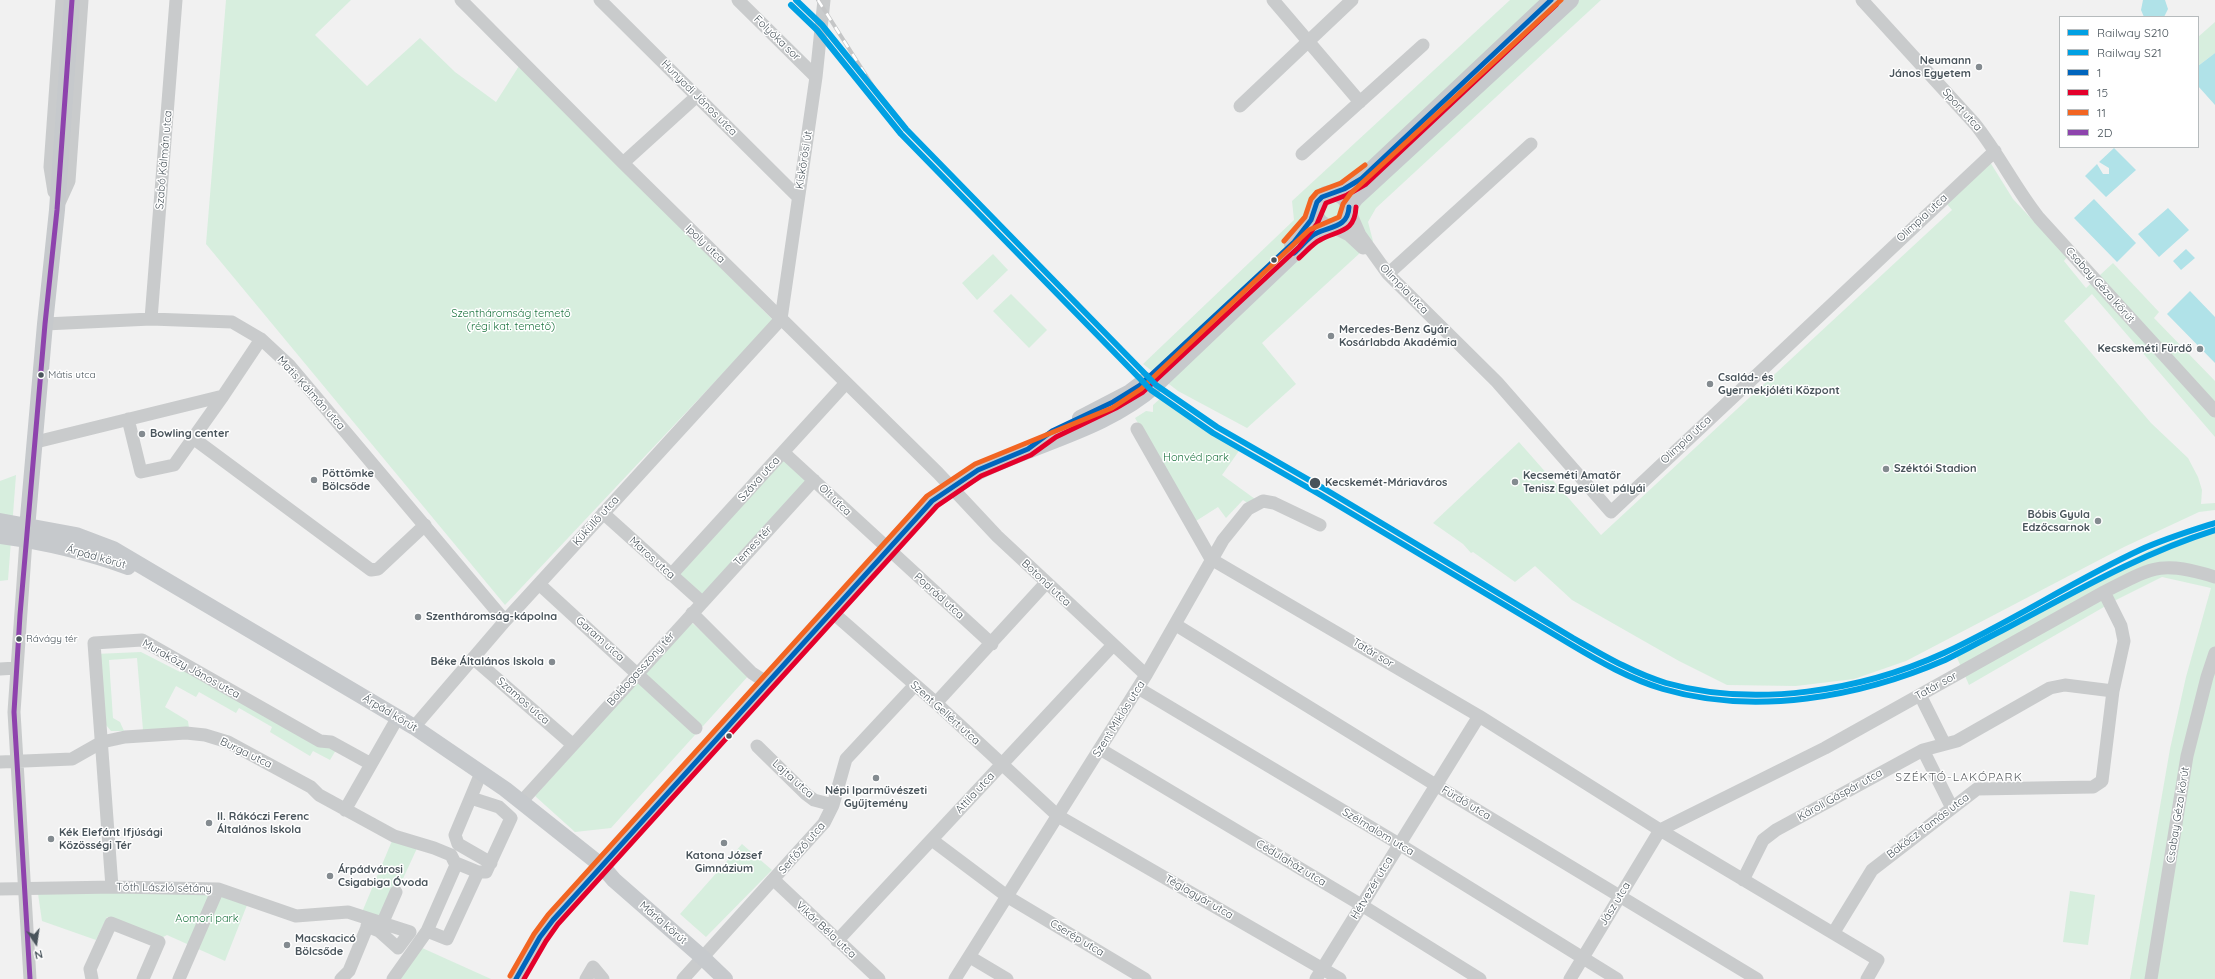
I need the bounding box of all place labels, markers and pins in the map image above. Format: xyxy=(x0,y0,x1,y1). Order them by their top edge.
place label: Neumann János Egyetem xyxy=(1889,54,1971,80)
marker: Neumann János Egyetem xyxy=(1974,62,1984,72)
unlabelled marker xyxy=(1269,255,1279,265)
place label: Mercedes-Benz Gyár Kosárlabda Akadémia xyxy=(1339,323,1457,349)
marker: Mercedes-Benz Gyár Kosárlabda Akadémia xyxy=(1326,331,1336,341)
place label: Kecskeméti Fürdő xyxy=(2097,342,2192,356)
marker: Kecskeméti Fürdő xyxy=(2195,344,2205,354)
place label: Mátis utca xyxy=(48,369,96,381)
marker: Mátis utca xyxy=(36,370,46,380)
place label: Család- és Gyermekjóléti Központ xyxy=(1718,371,1840,397)
marker: Család- és Gyermekjóléti Központ xyxy=(1705,379,1715,389)
place label: Bowling center xyxy=(150,427,229,441)
marker: Bowling center xyxy=(137,429,147,439)
place label: Széktói Stadion xyxy=(1894,462,1976,476)
marker: Széktói Stadion xyxy=(1881,464,1891,474)
place label: Pöttömke Bölcsőde xyxy=(322,467,374,493)
place label: Kecseméti Amatőr Tenisz Egyesület pályái xyxy=(1523,469,1645,495)
marker: Pöttömke Bölcsőde xyxy=(309,475,319,485)
marker: Kecskemét-Máriaváros xyxy=(1308,476,1322,490)
place label: Kecskemét-Máriaváros xyxy=(1325,476,1447,490)
marker: Kecseméti Amatőr Tenisz Egyesület pályái xyxy=(1510,477,1520,487)
place label: Bóbis Gyula Edzőcsarnok xyxy=(2022,508,2090,534)
marker: Bóbis Gyula Edzőcsarnok xyxy=(2093,516,2103,526)
place label: Szentháromság-kápolna xyxy=(426,610,557,624)
marker: Szentháromság-kápolna xyxy=(413,612,423,622)
place label: Rávágy tér xyxy=(26,633,77,645)
marker: Rávágy tér xyxy=(14,634,24,644)
place label: Béke Általános Iskola xyxy=(431,655,544,669)
marker: Béke Általános Iskola xyxy=(547,657,557,667)
unlabelled marker xyxy=(724,731,734,741)
marker: Népi Iparművészeti Gyűjtemény xyxy=(871,773,881,783)
place label: Népi Iparművészeti Gyűjtemény xyxy=(825,784,927,810)
place label: II. Rákóczi Ferenc Általános Iskola xyxy=(217,810,309,836)
marker: II. Rákóczi Ferenc Általános Iskola xyxy=(204,818,214,828)
place label: Kék Elefánt Ifjúsági Közösségi Tér xyxy=(59,826,163,852)
marker: Kék Elefánt Ifjúsági Közösségi Tér xyxy=(46,834,56,844)
marker: Katona József Gimnázium xyxy=(719,838,729,848)
place label: Katona József Gimnázium xyxy=(686,849,762,875)
place label: Árpádvárosi Csigabiga Óvoda xyxy=(338,863,428,889)
marker: Árpádvárosi Csigabiga Óvoda xyxy=(325,871,335,881)
place label: Macskacicó Bölcsőde xyxy=(295,932,356,958)
marker: Macskacicó Bölcsőde xyxy=(282,940,292,950)

